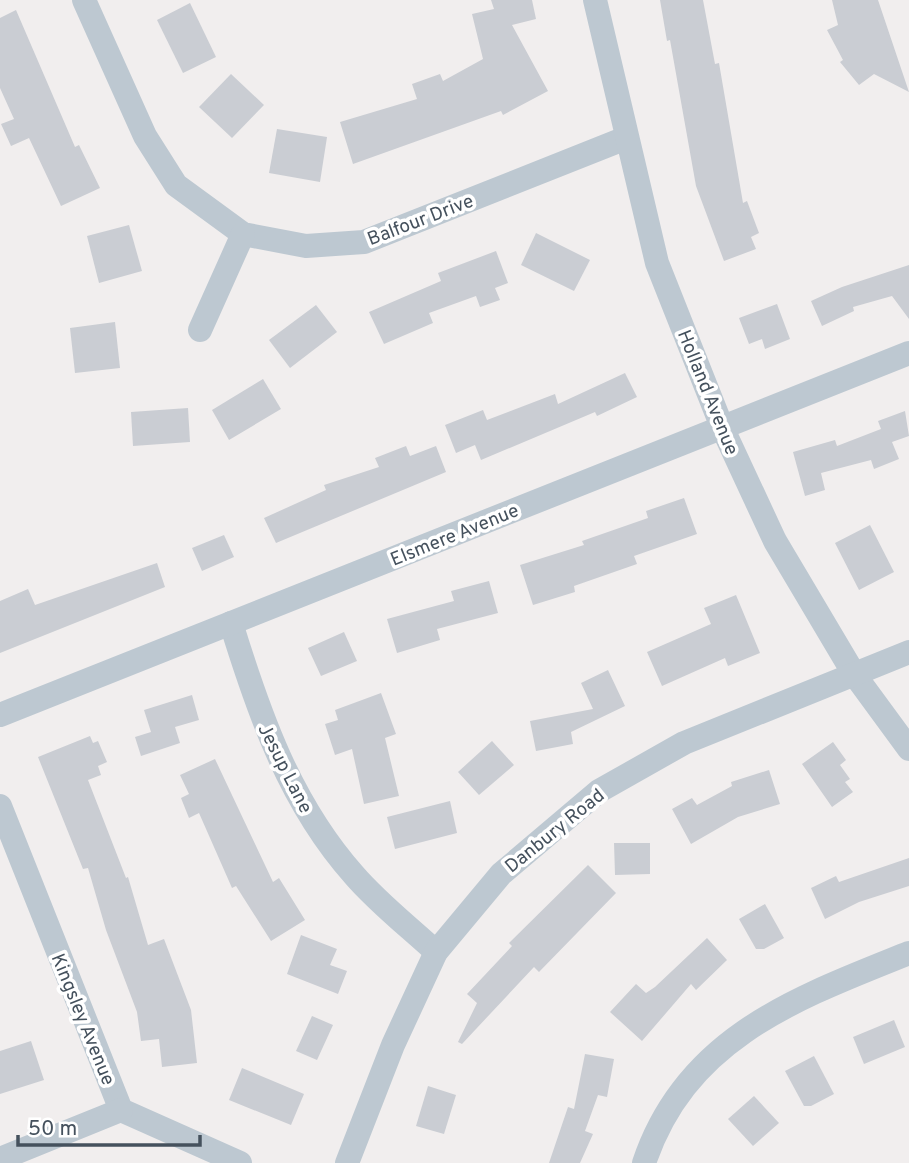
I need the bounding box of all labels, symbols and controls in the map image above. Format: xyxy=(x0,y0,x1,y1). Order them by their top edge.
street label: Balfour Drive xyxy=(364,190,477,252)
street label: Holland Avenue xyxy=(671,327,743,459)
street label: Elsmere Avenue xyxy=(387,499,522,573)
street label: Jesup Lane xyxy=(251,720,317,818)
street label: Danbury Road xyxy=(501,784,610,879)
street label: Kingsley Avenue xyxy=(45,950,120,1089)
scale bar xyxy=(18,1104,200,1148)
text: 50 m xyxy=(28,1116,77,1143)

